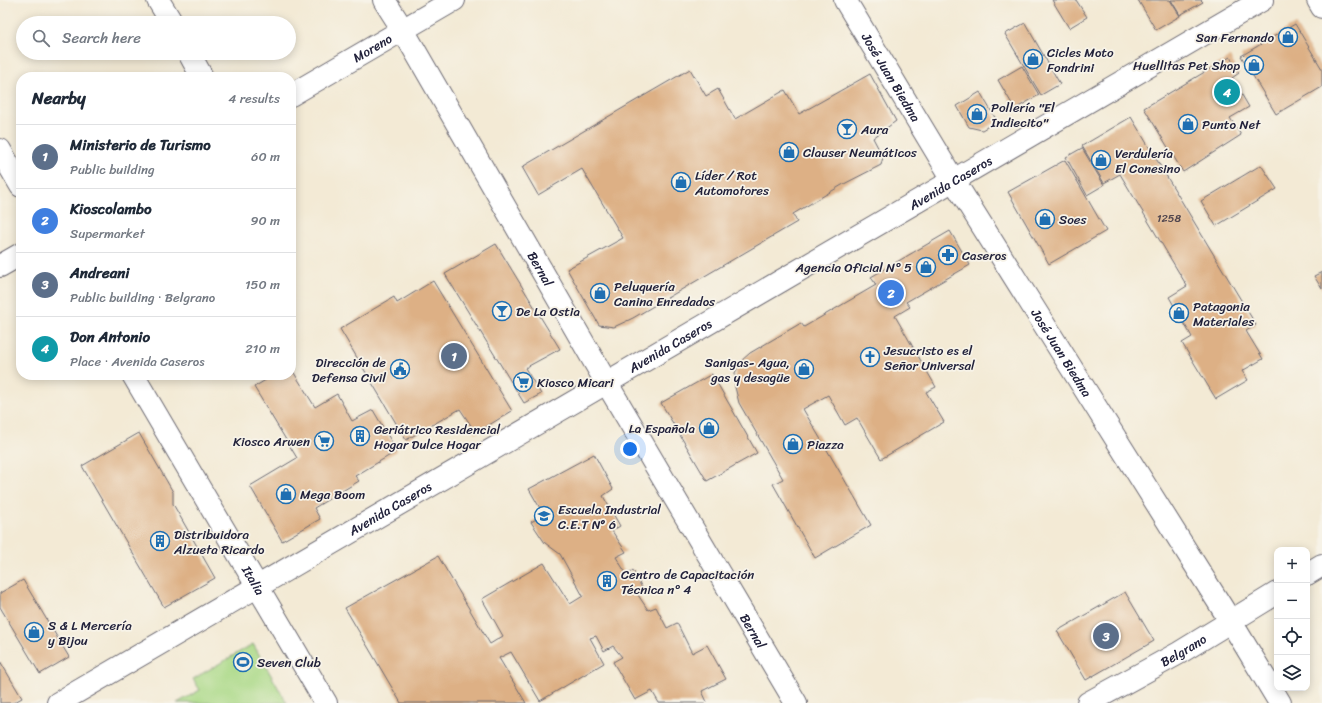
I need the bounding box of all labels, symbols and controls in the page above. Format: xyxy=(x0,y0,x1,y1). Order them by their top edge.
search box xyxy=(16,16,296,60)
text: Search here xyxy=(62,25,141,51)
place label: San Fernando xyxy=(1196,26,1274,49)
shop icon: San Fernando xyxy=(1277,26,1299,48)
icon: search xyxy=(30,27,52,49)
street label: Moreno xyxy=(348,27,397,69)
street label: José Juan Biedma xyxy=(855,27,927,127)
place label: Cicles Moto Fondrini xyxy=(1047,41,1114,79)
shop icon: Cicles Moto Fondrini xyxy=(1022,48,1044,70)
place label: Huellitas Pet Shop xyxy=(1133,54,1240,77)
shop icon: Huellitas Pet Shop xyxy=(1243,54,1265,76)
pin: 4 xyxy=(1214,77,1240,107)
text: Nearby xyxy=(32,83,86,113)
text: 4 results xyxy=(228,87,280,110)
place label: Pollería "El Indiecito" xyxy=(990,96,1055,134)
shop icon: Pollería "El Indiecito" xyxy=(966,103,988,125)
shop icon: Punto Net xyxy=(1177,113,1199,135)
place label: Punto Net xyxy=(1202,113,1261,136)
bar icon: Aura xyxy=(836,118,858,140)
place label: Aura xyxy=(860,118,889,141)
text: Ministerio de Turismo xyxy=(70,132,211,158)
shop icon: Clauser Neumáticos xyxy=(778,141,800,163)
place label: Clauser Neumáticos xyxy=(803,141,918,164)
place label: Verdulería El Conesino xyxy=(1115,142,1181,180)
text: 1 xyxy=(42,145,48,168)
text: 60 m xyxy=(251,145,280,168)
street label: Avenida Caseros xyxy=(904,149,997,217)
shop icon: Verdulería El Conesino xyxy=(1090,149,1112,171)
text: Public building xyxy=(70,158,155,181)
place label: Líder / Rot Automotores xyxy=(694,164,769,202)
shop icon: Líder / Rot Automotores xyxy=(670,171,692,193)
text: Kioscolambo xyxy=(70,196,152,222)
shop icon: Soes xyxy=(1034,208,1056,230)
place label: Soes xyxy=(1059,208,1087,231)
text: 2 xyxy=(41,209,49,232)
text: 90 m xyxy=(250,209,280,232)
house number: 1258 xyxy=(1157,209,1182,228)
text: Supermarket xyxy=(70,222,145,245)
pharmacy icon: Caseros xyxy=(937,244,959,266)
place label: Caseros xyxy=(962,244,1007,267)
street label: Bernal xyxy=(521,247,560,291)
place label: Agencia Oficial N° 5 xyxy=(795,256,912,279)
shop icon: Agencia Oficial N° 5 xyxy=(915,256,937,278)
text: Andreani xyxy=(70,260,129,286)
text: 3 xyxy=(41,273,49,296)
text: 150 m xyxy=(245,273,280,296)
place label: Peluquería Canina Enredados xyxy=(614,275,716,313)
pin: 2 xyxy=(878,278,904,308)
shop icon: Peluquería Canina Enredados xyxy=(589,282,611,304)
text: Public building · Belgrano xyxy=(70,286,215,309)
place label: Patagonia Materiales xyxy=(1193,295,1255,333)
bar icon: De La Ostia xyxy=(491,300,513,322)
place label: De La Ostia xyxy=(516,300,580,323)
shop icon: Patagonia Materiales xyxy=(1168,302,1190,324)
street label: José Juan Biedma xyxy=(1024,303,1098,402)
street label: Avenida Caseros xyxy=(623,312,717,379)
text: Don Antonio xyxy=(70,324,150,350)
text: 4 xyxy=(41,337,49,360)
text: 210 m xyxy=(245,337,280,360)
place label: Jesucristo es el Señor Universal xyxy=(883,339,975,377)
pin: 1 xyxy=(441,341,467,371)
church icon: Jesucristo es el Señor Universal xyxy=(859,346,881,368)
text: Place · Avenida Caseros xyxy=(70,350,205,373)
place label: Dirección de Defensa Civil xyxy=(312,351,386,389)
place label: Sanigas- Agua, gas y desagüe xyxy=(705,351,790,389)
public building icon: Dirección de Defensa Civil xyxy=(389,358,411,380)
shop icon: Sanigas- Agua, gas y desagüe xyxy=(793,358,815,380)
supermarket icon: Kiosco Micari xyxy=(512,371,534,393)
place label: Kiosco Micari xyxy=(537,371,614,394)
place label: La Española xyxy=(629,417,695,440)
shop icon: La Española xyxy=(698,417,720,439)
place label: Geriátrico Residencial Hogar Dulce Hogar xyxy=(374,418,501,456)
building icon: Geriátrico Residencial Hogar Dulce Hogar xyxy=(349,425,371,447)
place label: Kiosco Arwen xyxy=(233,430,310,453)
supermarket icon: Kiosco Arwen xyxy=(313,430,335,452)
shop icon: Piazza xyxy=(782,433,804,455)
place label: Piazza xyxy=(807,433,844,456)
your location xyxy=(620,439,640,459)
street label: Avenida Caseros xyxy=(343,475,437,542)
shop icon: Mega Boom xyxy=(275,483,297,505)
place label: Mega Boom xyxy=(300,483,365,506)
place label: Escuela Industrial C.E.T Nº 6 xyxy=(558,498,661,536)
school or university icon: Escuela Industrial C.E.T Nº 6 xyxy=(533,505,555,527)
place label: Distribuidora Alzueta Ricardo xyxy=(173,523,265,561)
building icon: Distribuidora Alzueta Ricardo xyxy=(149,530,171,552)
map controls xyxy=(1274,547,1310,691)
button: + xyxy=(1274,547,1310,583)
street label: Italia xyxy=(235,560,271,600)
place label: Centro de Capacitación Técnica n° 4 xyxy=(621,563,754,601)
building icon: Centro de Capacitación Técnica n° 4 xyxy=(596,570,618,592)
button: − xyxy=(1274,583,1310,619)
street label: Bernal xyxy=(733,609,772,653)
place label: S & L Mercería y Bijou xyxy=(48,614,132,652)
button: locate xyxy=(1274,619,1310,655)
shop icon: S & L Mercería y Bijou xyxy=(23,621,45,643)
pin: 3 xyxy=(1093,621,1119,651)
street label: Belgrano xyxy=(1156,627,1212,673)
sports icon: Seven Club xyxy=(232,651,254,673)
place label: Seven Club xyxy=(257,651,321,674)
button: layers xyxy=(1274,655,1310,691)

